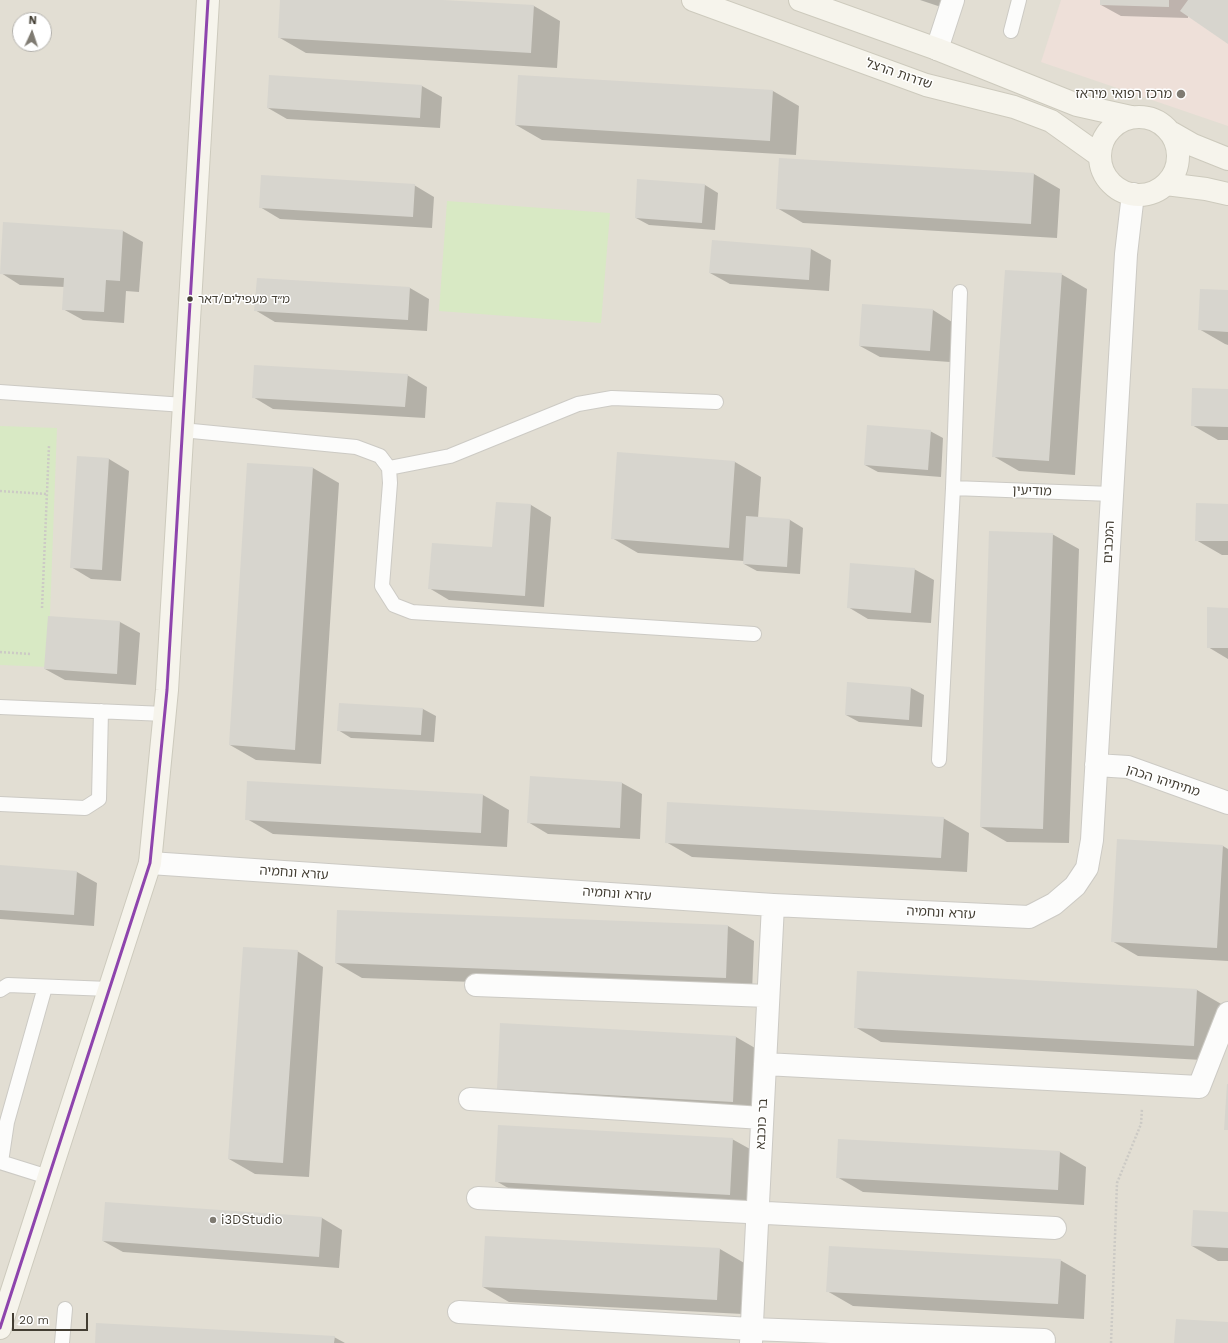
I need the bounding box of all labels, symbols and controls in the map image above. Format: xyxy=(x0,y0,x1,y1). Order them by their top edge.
north arrow xyxy=(12,12,52,52)
text: N xyxy=(28,14,37,27)
street label: שדרות הרצל xyxy=(864,55,934,93)
place label: מרכז רפואי מיראז xyxy=(1075,86,1172,102)
marker: מרכז רפואי מיראז xyxy=(1175,88,1187,100)
place label: מ״ד מעפילים/דאר xyxy=(198,292,290,306)
marker: מ״ד מעפילים/דאר xyxy=(185,294,195,304)
street label: מודיעין xyxy=(1012,483,1052,499)
street label: המכבים xyxy=(1100,520,1118,564)
street label: מתיתיהו הכהן xyxy=(1124,762,1202,800)
street label: עזרא ונחמיה xyxy=(259,863,329,883)
street label: עזרא ונחמיה xyxy=(582,884,652,904)
street label: עזרא ונחמיה xyxy=(906,903,976,923)
street label: בר כוכבא xyxy=(753,1098,771,1150)
place label: i3DStudio xyxy=(221,1212,283,1228)
marker: i3DStudio xyxy=(208,1215,218,1225)
scale bar xyxy=(14,1305,90,1331)
text: 20 m xyxy=(19,1313,49,1327)

